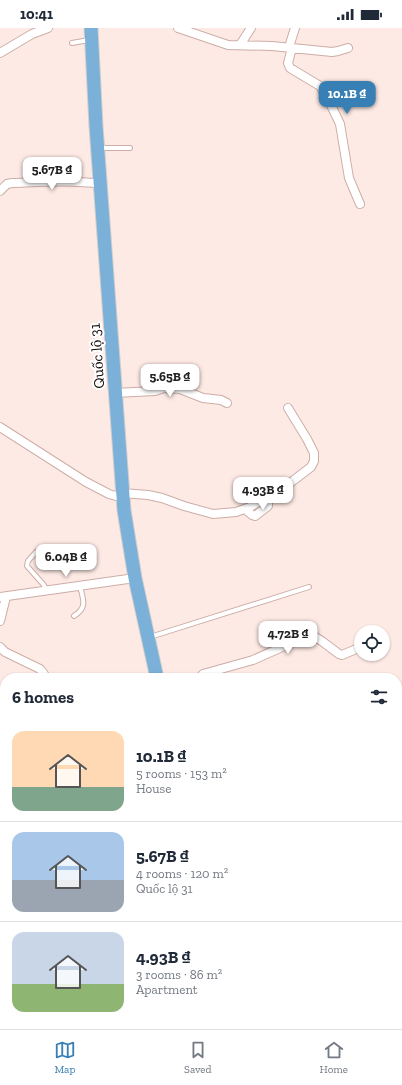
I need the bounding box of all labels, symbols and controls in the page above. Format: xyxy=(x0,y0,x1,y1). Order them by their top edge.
text: 10:41 xyxy=(20,5,53,23)
pin: 10.1B ₫ xyxy=(310,81,384,115)
text: 10.1B ₫ xyxy=(328,86,366,101)
pin: 5.67B ₫ xyxy=(15,157,89,191)
text: 5.67B ₫ xyxy=(32,162,72,177)
street label: Quốc lộ 31 xyxy=(86,323,108,389)
pin: 5.65B ₫ xyxy=(133,364,207,398)
text: 5.65B ₫ xyxy=(150,369,191,384)
pin: 4.93B ₫ xyxy=(226,477,300,511)
text: 4.93B ₫ xyxy=(242,482,284,497)
pin: 6.04B ₫ xyxy=(29,544,103,578)
text: 6.04B ₫ xyxy=(45,549,87,564)
pin: 4.72B ₫ xyxy=(251,621,325,655)
map controls xyxy=(354,625,390,661)
button: locate xyxy=(354,625,390,661)
text: 4.72B ₫ xyxy=(267,626,309,641)
icon: filters xyxy=(368,686,390,708)
text: 6 homes xyxy=(12,687,74,707)
text: 10.1B ₫ xyxy=(136,746,187,766)
icon: home xyxy=(44,747,92,795)
text: 5 rooms · 153 m² xyxy=(136,766,227,781)
text: House xyxy=(136,781,171,796)
text: 5.67B ₫ xyxy=(136,846,189,866)
icon: home xyxy=(44,848,92,896)
text: 4 rooms · 120 m² xyxy=(136,866,228,881)
text: Quốc lộ 31 xyxy=(136,881,193,896)
text: 4.93B ₫ xyxy=(136,947,191,967)
icon: home xyxy=(44,948,92,996)
text: 3 rooms · 86 m² xyxy=(136,967,222,982)
text: Apartment xyxy=(136,982,198,997)
tab: Map xyxy=(54,1039,76,1076)
tab: Saved xyxy=(184,1039,212,1076)
tab: Home xyxy=(320,1039,348,1076)

